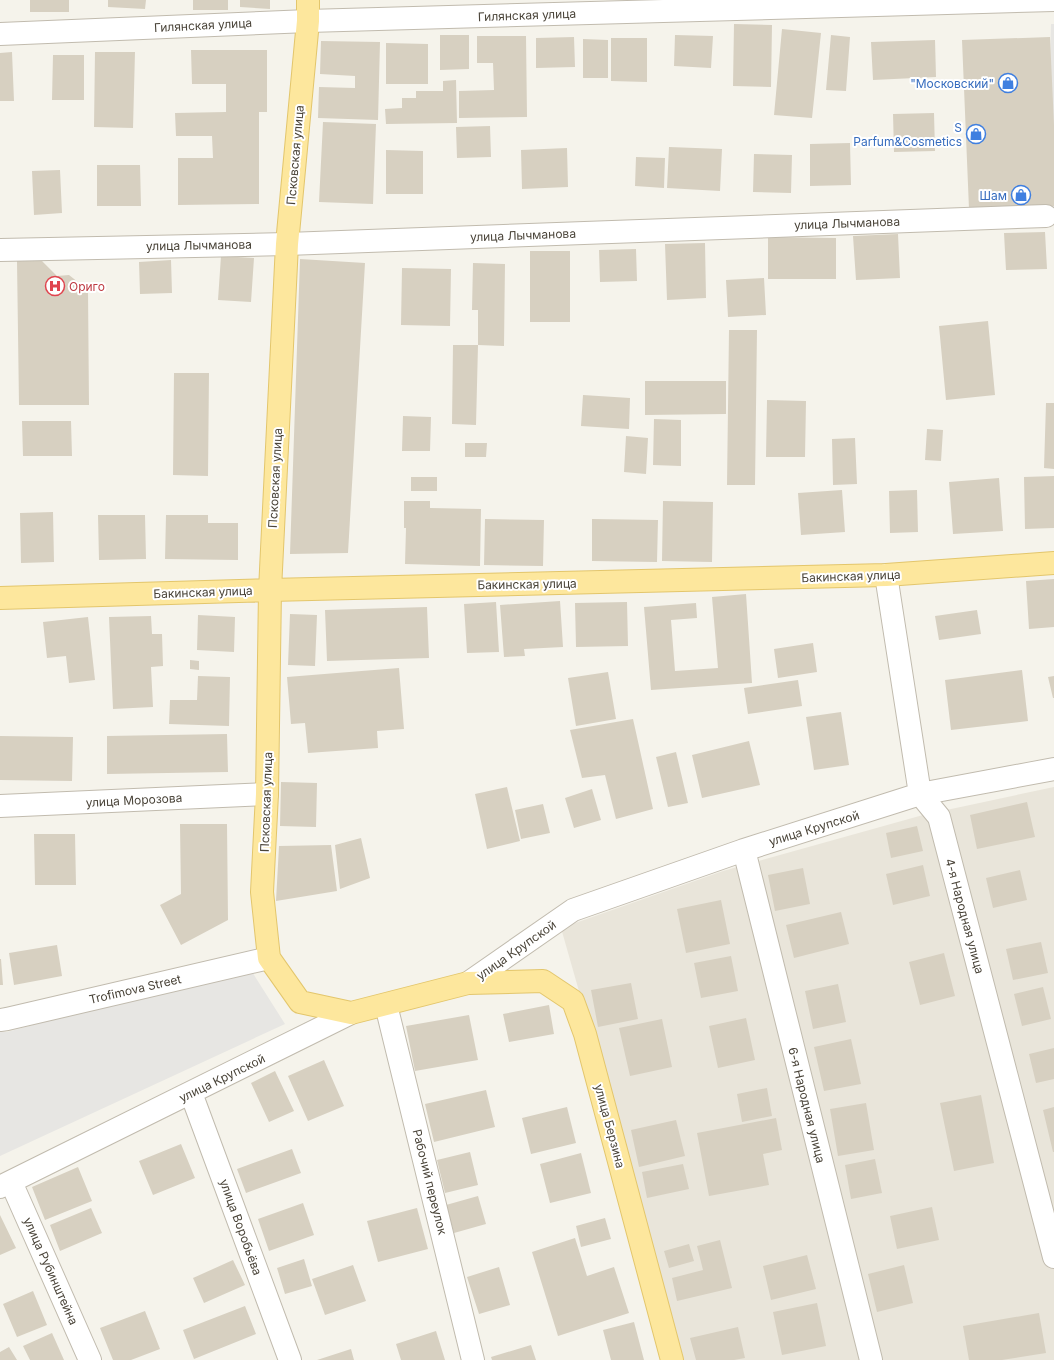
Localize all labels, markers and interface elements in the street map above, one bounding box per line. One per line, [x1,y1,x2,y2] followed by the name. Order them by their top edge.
[478,6,576,24] street label: Гилянская улица
[154,15,252,35] street label: Гилянская улица
[997,72,1019,94] shop icon: "Московский"
[910,76,994,91] place label: "Московский"
[283,104,307,206] street label: Псковская улица
[853,120,962,149] place label: S Parfum&Cosmetics
[965,123,987,145] shop icon: S Parfum&Cosmetics
[1010,184,1032,206] shop icon: Шам
[980,188,1007,203] place label: Шам
[794,214,900,232] street label: улица Лычманова
[470,226,576,244] street label: улица Лычманова
[146,237,252,253] street label: улица Лычманова
[44,275,66,297] hospital icon: Ориго
[69,279,105,294] place label: Ориго
[265,428,285,528] street label: Псковская улица
[801,567,901,585] street label: Бакинская улица
[477,576,577,592] street label: Бакинская улица
[153,583,253,601] street label: Бакинская улица
[257,752,275,852] street label: Псковская улица
[85,790,183,810] street label: улица Морозова
[767,807,861,849] street label: улица Крупской
[942,857,988,975] street label: 4-я Народная улица
[473,917,559,983] street label: улица Крупской
[87,971,183,1007] street label: Trofimova Street
[785,1046,829,1164] street label: 6-я Народная улица
[177,1051,267,1105] street label: улица Крупской
[592,1082,628,1170] street label: улица Берзина
[410,1128,450,1237] street label: Рабочий переулок
[217,1177,265,1277] street label: улица Воробьёва
[20,1215,82,1327] street label: улица Рубинштейна

